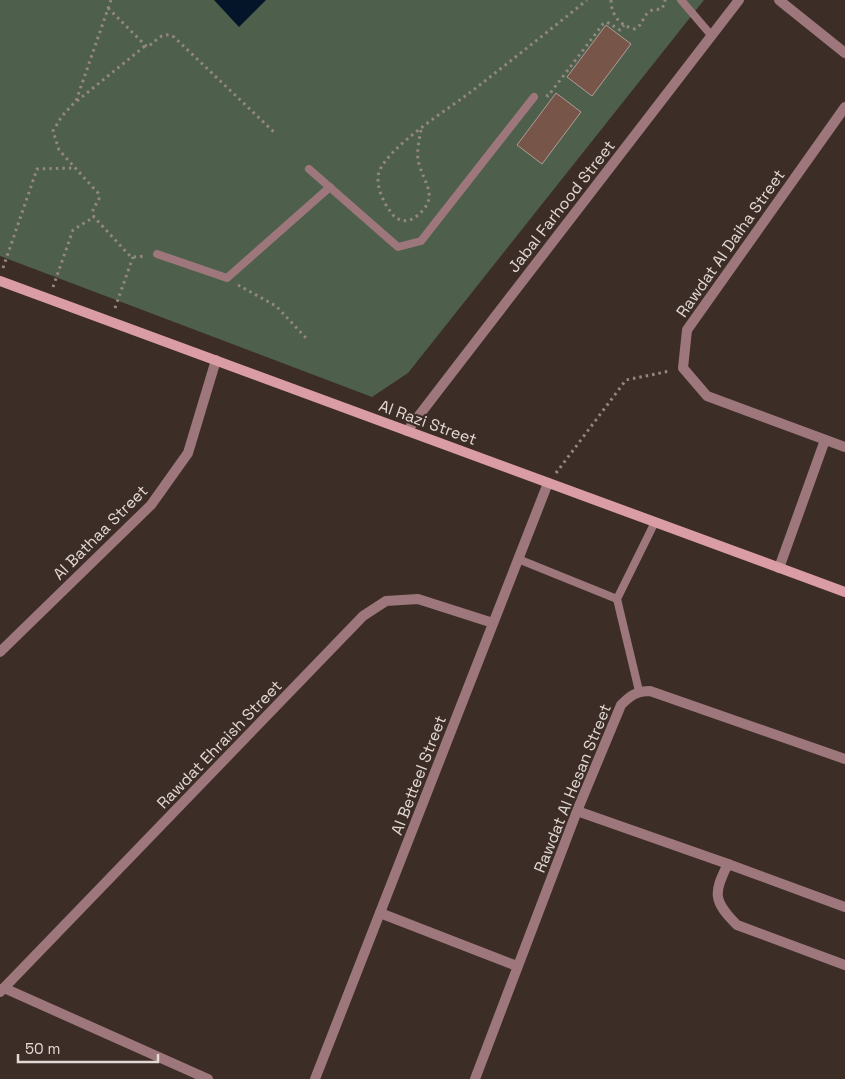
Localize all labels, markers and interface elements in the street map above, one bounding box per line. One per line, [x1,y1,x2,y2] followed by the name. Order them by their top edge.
[503,136,620,277] street label: Jabal Farhood Street
[671,165,789,321] street label: Rawdat Al Daiha Street
[376,395,480,450] street label: Al Razi Street
[48,480,152,584] street label: Al Bathaa Street
[152,675,286,813] street label: Rawdat Ehraish Street
[529,701,616,876] street label: Rawdat Al Hesan Street
[386,712,451,838] street label: Al Betteel Street
[18,1032,158,1064] scale bar
[25,1039,60,1058] text: 50 m

